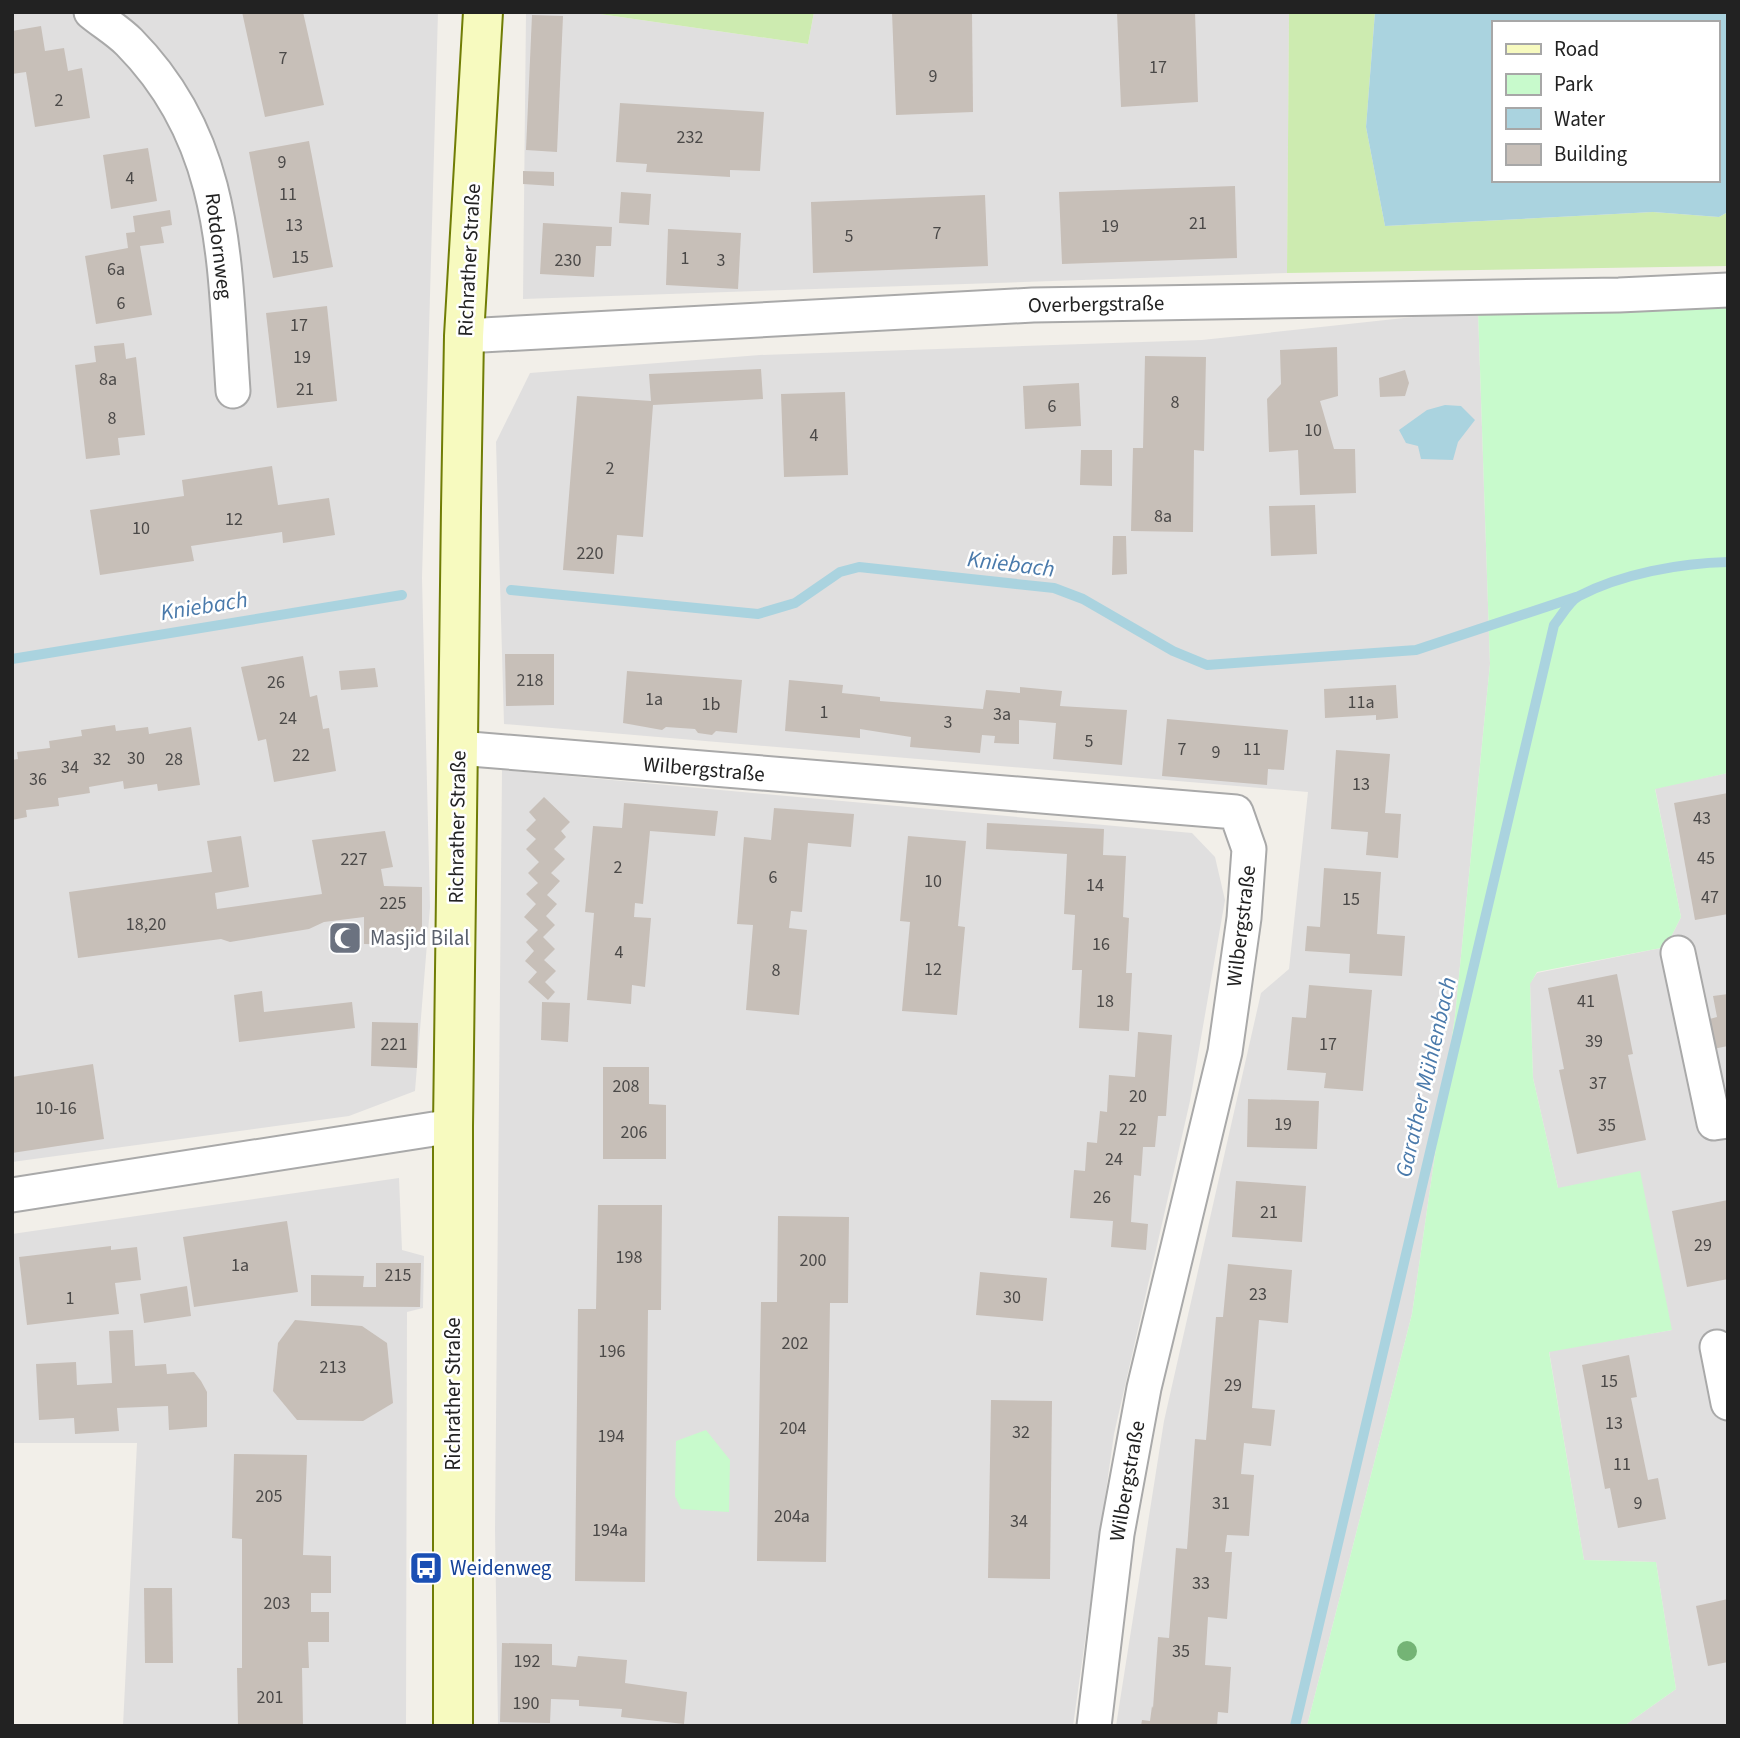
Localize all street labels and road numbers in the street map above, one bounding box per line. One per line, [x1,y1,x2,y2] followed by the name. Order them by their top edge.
[450,183,488,337] street label: Richrather Straße
[198,191,240,301] street label: Rotdornweg
[1028,288,1164,320] street label: Overbergstraße
[642,749,766,789] street label: Wilbergstraße
[441,750,473,904] street label: Richrather Straße
[1219,864,1263,988] street label: Wilbergstraße
[438,1317,468,1471] street label: Richrather Straße
[1102,1418,1152,1544] street label: Wilbergstraße

